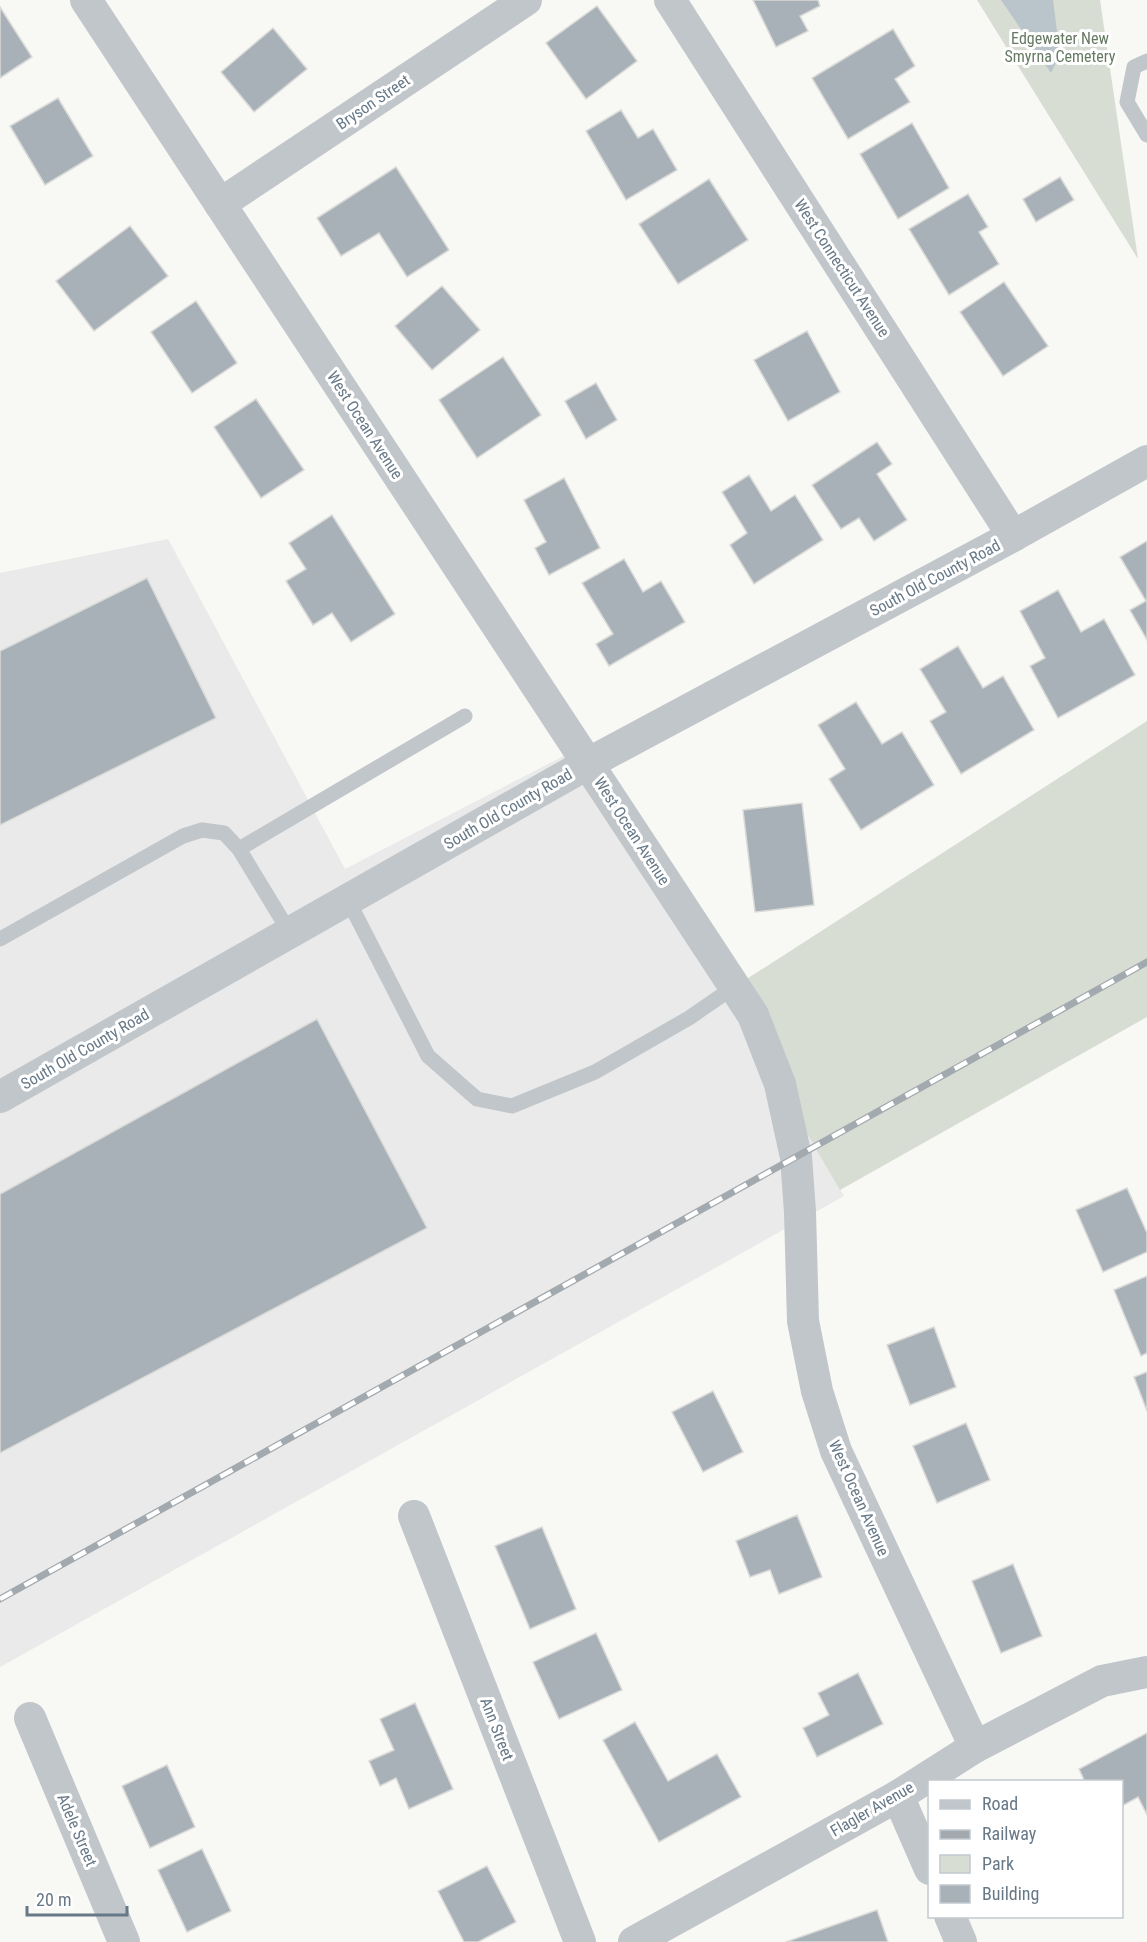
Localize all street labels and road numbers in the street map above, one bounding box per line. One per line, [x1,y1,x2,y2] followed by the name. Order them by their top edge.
[333,70,414,134] street label: Bryson Street
[790,195,894,341] street label: West Connecticut Avenue
[323,367,407,483] street label: West Ocean Avenue
[867,536,1003,620] street label: South Old County Road
[441,765,575,853] street label: South Old County Road
[590,773,674,889] street label: West Ocean Avenue
[18,1005,152,1093] street label: South Old County Road
[825,1437,893,1559] street label: West Ocean Avenue
[476,1695,518,1763] street label: Ann Street
[827,1778,917,1840] street label: Flagler Avenue
[53,1791,101,1869] street label: Adele Street

